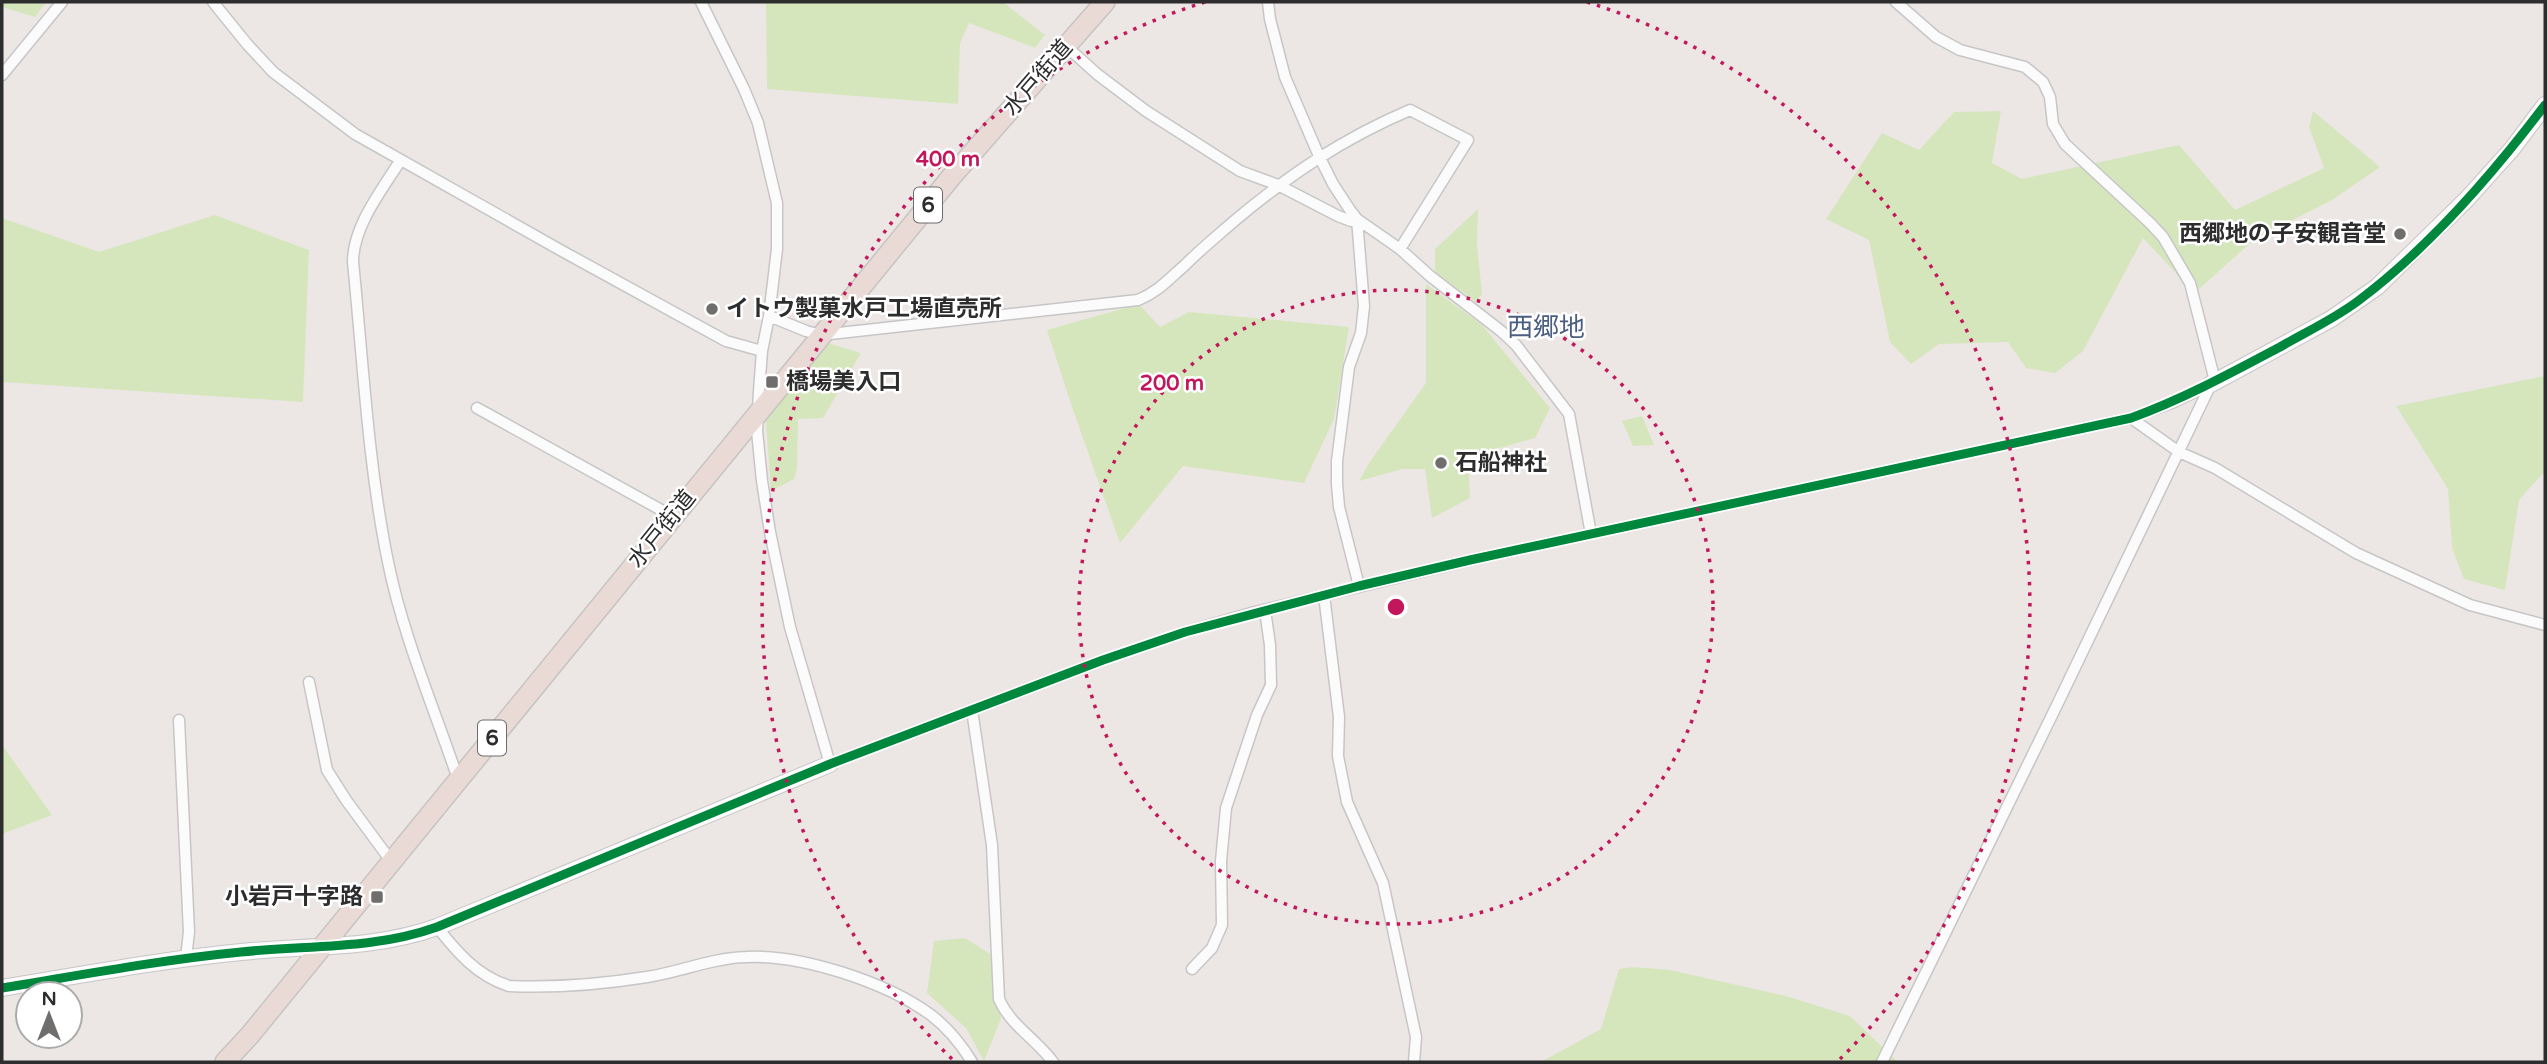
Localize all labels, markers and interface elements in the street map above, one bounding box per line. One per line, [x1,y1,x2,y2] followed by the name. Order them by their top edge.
[997,34,1079,122] street label: 水戸街道
[916,147,980,172] text: 400 m
[914,188,942,222] road number: 6
[2179,220,2386,248] place label: 西郷地の子安観音堂
[2392,226,2408,242] marker: 西郷地の子安観音堂
[726,295,1002,323] place label: イトウ製菓水戸工場直売所
[704,301,720,317] marker: イトウ製菓水戸工場直売所
[1507,312,1585,343] district label: 西郷地
[786,368,901,396] place label: 橋場美入口
[1140,371,1204,396] text: 200 m
[764,374,780,390] marker: 橋場美入口
[1455,449,1547,477] place label: 石船神社
[1433,455,1449,471] marker: 石船神社
[622,484,702,574] street label: 水戸街道
[1384,595,1408,619] centre of rings
[478,720,506,756] road number: 6
[225,883,363,911] place label: 小岩戸十字路
[369,889,385,905] marker: 小岩戸十字路
[14,980,84,1050] north arrow
[41,988,57,1010] text: N

